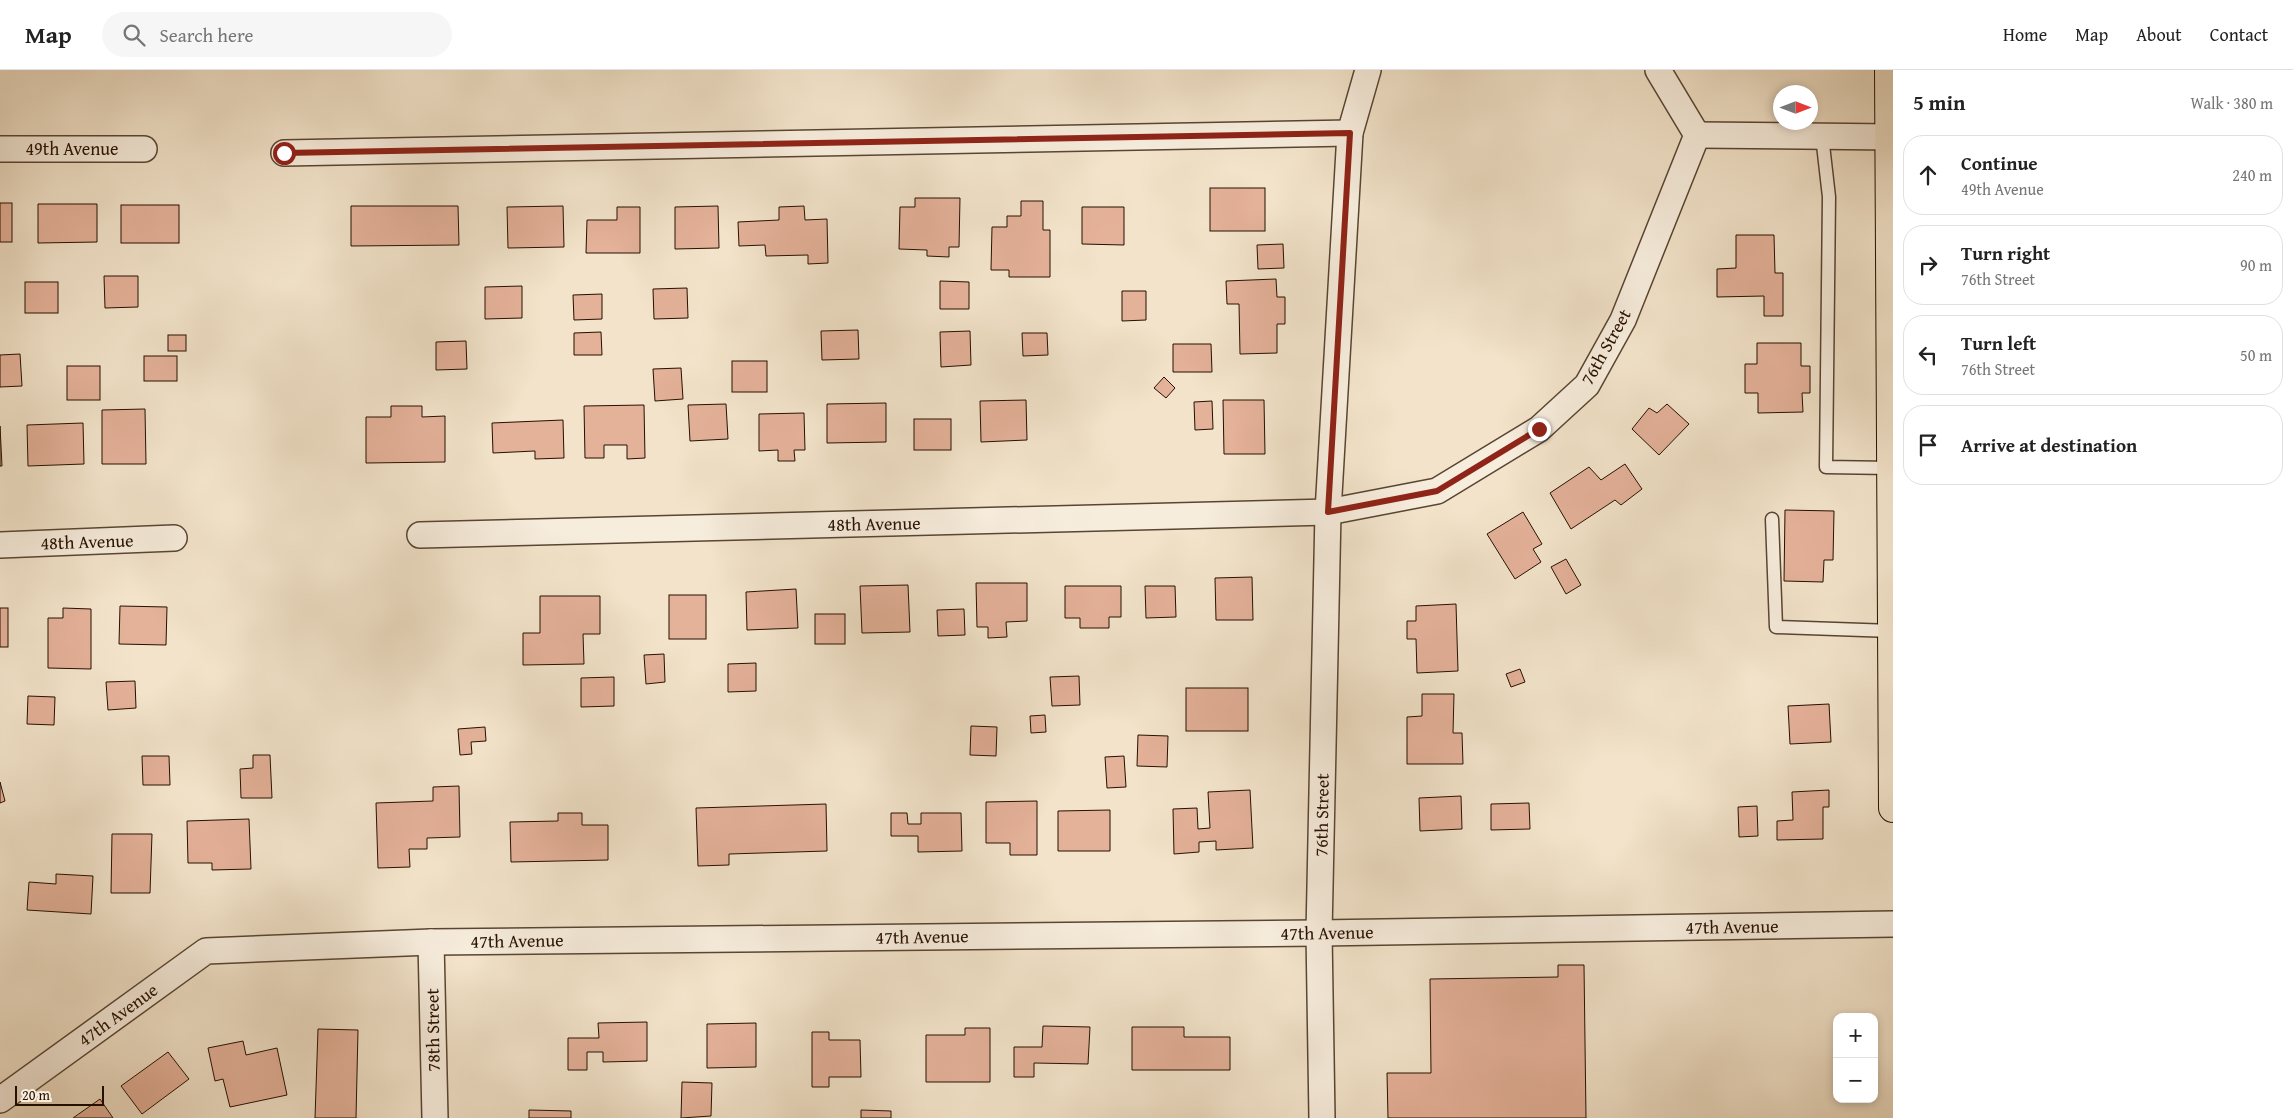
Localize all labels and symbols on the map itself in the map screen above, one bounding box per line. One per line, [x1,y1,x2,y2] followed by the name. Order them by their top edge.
[1773,85,1818,130] north arrow
[25,135,119,162] street label: 49th Avenue
[273,142,296,165] route start
[1574,303,1638,390] street label: 76th Street
[1528,418,1551,441] route end
[827,509,921,538] street label: 48th Avenue
[40,526,134,557] street label: 48th Avenue
[1307,772,1336,857] street label: 76th Street
[1685,912,1779,941] street label: 47th Avenue
[1280,918,1374,947] street label: 47th Avenue
[875,922,969,951] street label: 47th Avenue
[470,926,564,955] street label: 47th Avenue
[72,976,163,1053] street label: 47th Avenue
[418,987,447,1072] street label: 78th Street
[15,1083,104,1106] scale bar

